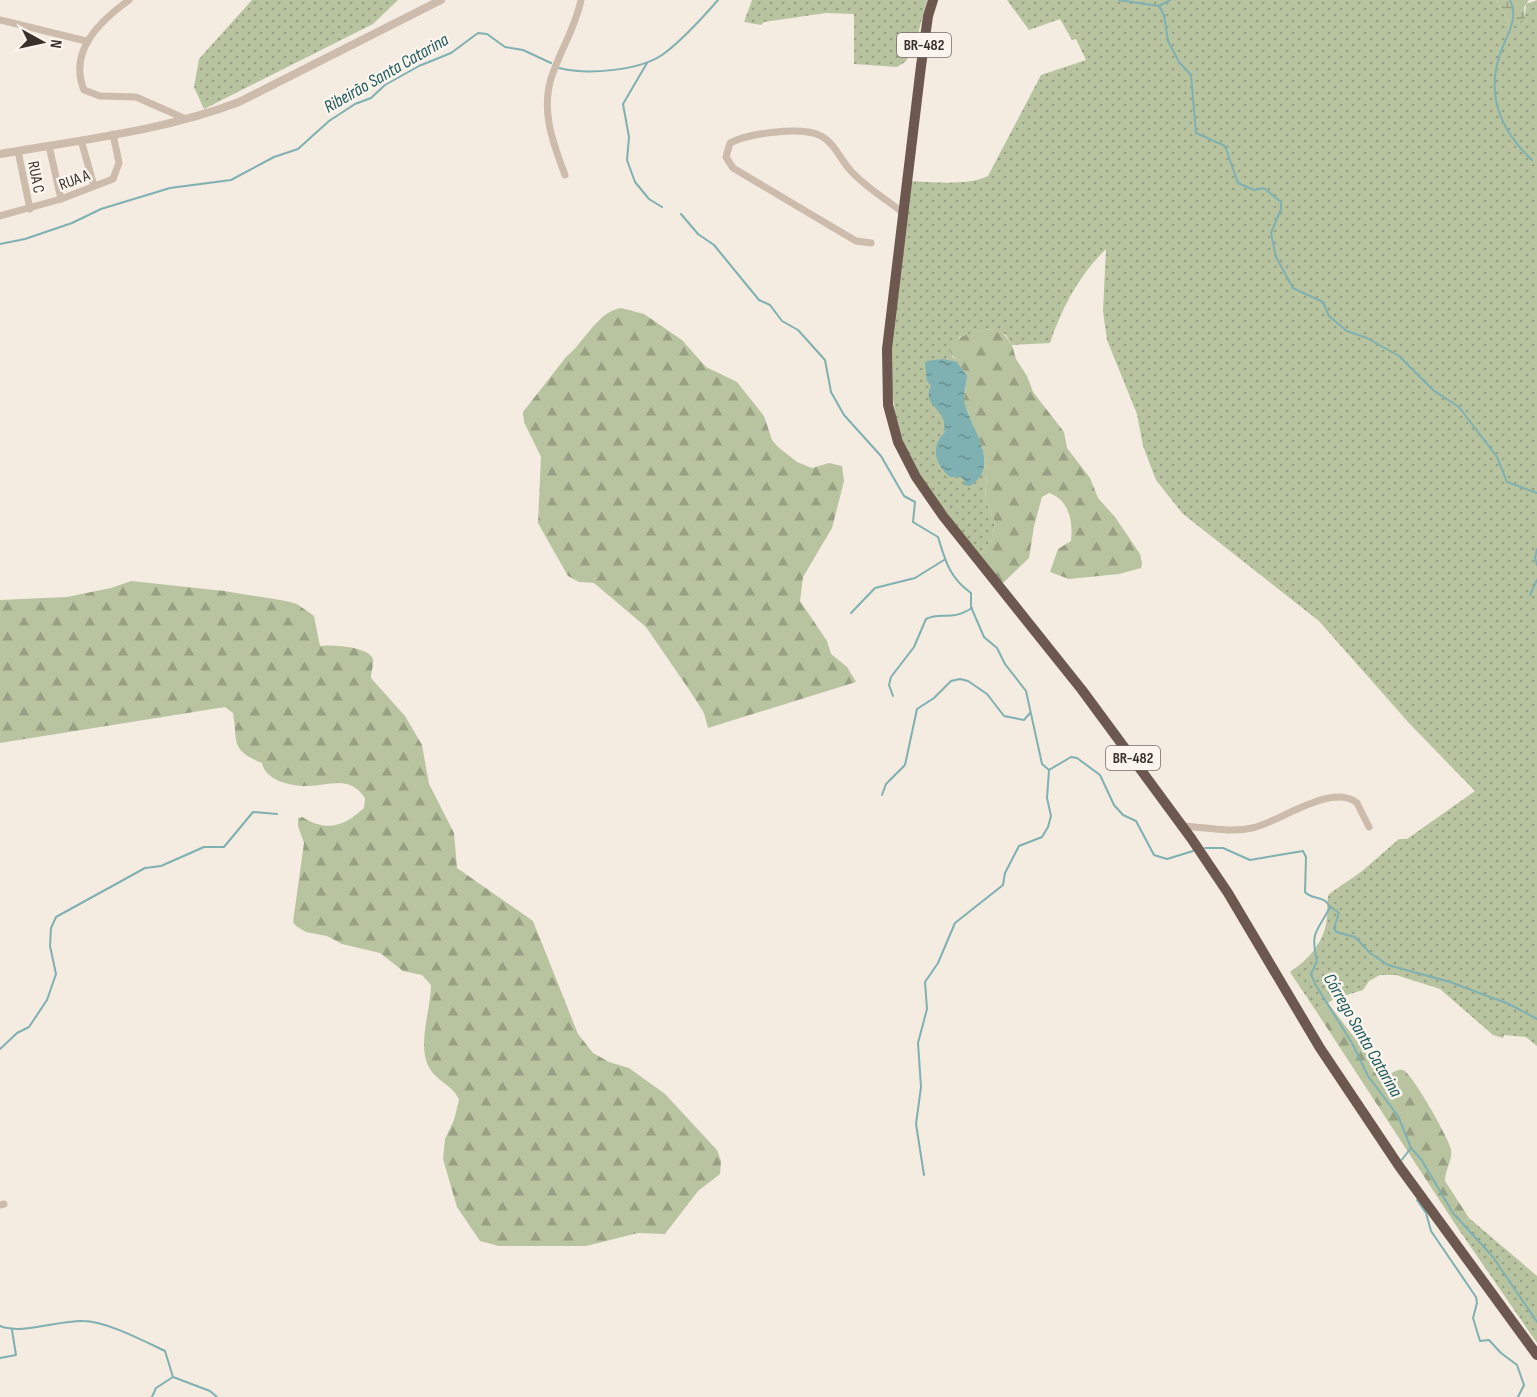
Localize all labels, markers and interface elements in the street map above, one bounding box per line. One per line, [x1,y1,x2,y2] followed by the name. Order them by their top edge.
[12,12,72,72] north arrow
[320,29,453,118] water label: Ribeirão Santa Catarina
[897,33,951,57] road number: BR-482
[45,38,65,49] text: N
[23,160,48,195] street label: RUA C
[57,166,93,195] street label: RUA A
[1106,746,1160,770] road number: BR-482
[1319,970,1407,1101] water label: Córrego Santa Catarina

